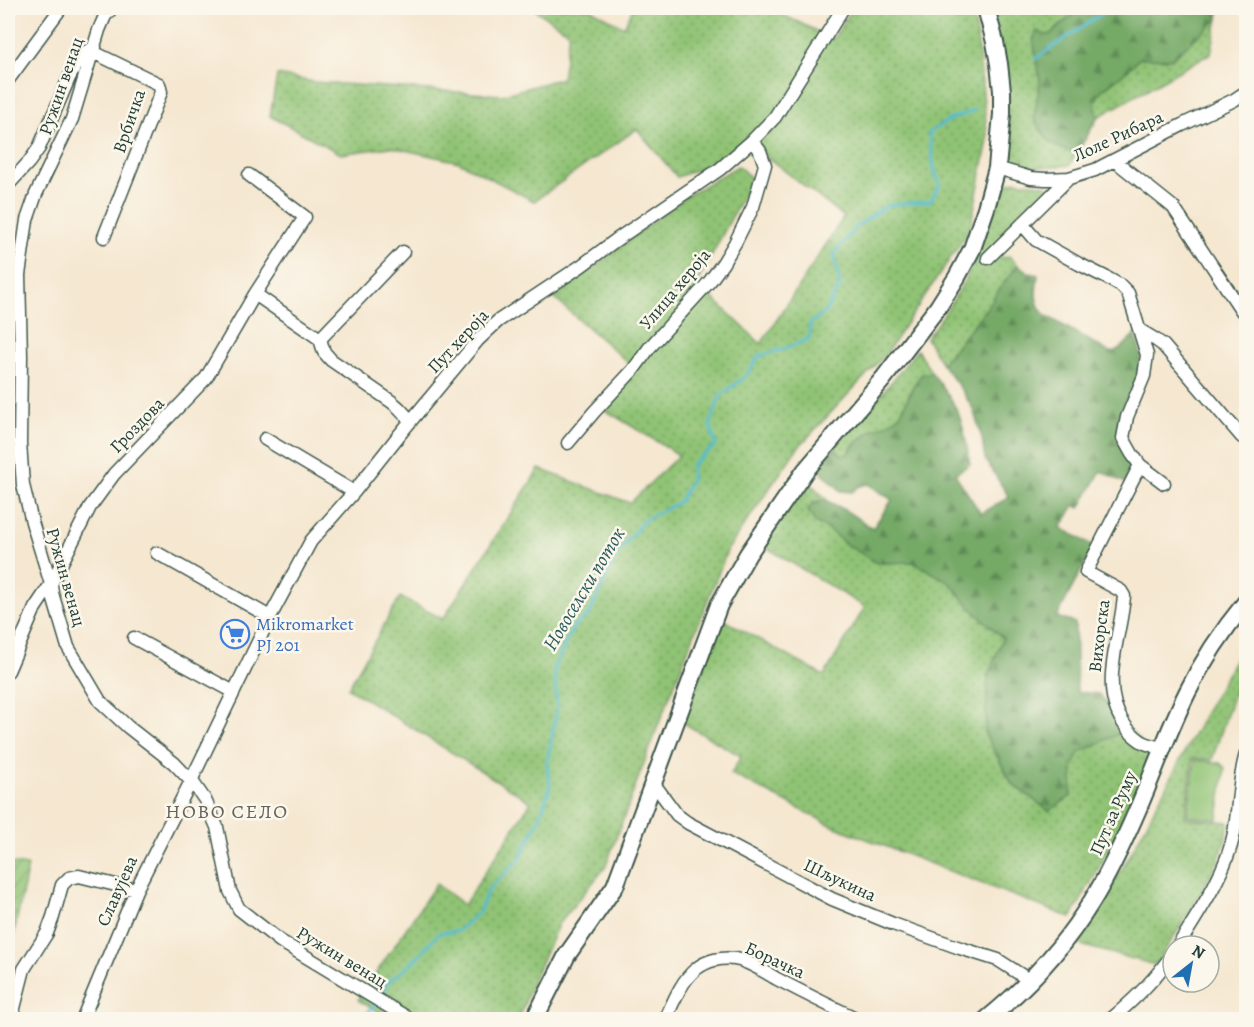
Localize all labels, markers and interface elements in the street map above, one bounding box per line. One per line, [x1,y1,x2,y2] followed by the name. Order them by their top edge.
[33,34,89,138] street label: Ружин венац
[107,85,151,156] street label: Врбичка
[1069,104,1168,167] street label: Лоле Рибара
[634,243,716,335] street label: Улица хероја
[422,303,495,378] street label: Пут хероја
[104,391,170,458] street label: Гроздова
[537,522,631,656] water label: Новоселски поток
[40,525,92,629] street label: Ружин венац
[1083,597,1115,674] street label: Вихорска
[256,612,354,657] place label: Mikromarket PJ 201
[219,618,251,650] supermarket icon: Mikromarket PJ 201
[1084,766,1143,859] street label: Пут за Руму
[165,798,289,825] district label: НОВО СЕЛО
[91,851,143,930] street label: Славујева
[800,853,881,908] street label: Шљукина
[292,920,392,994] street label: Ружин венац
[1161,934,1221,994] north arrow
[741,936,809,985] street label: Борачка
[1188,940,1209,965] text: N

